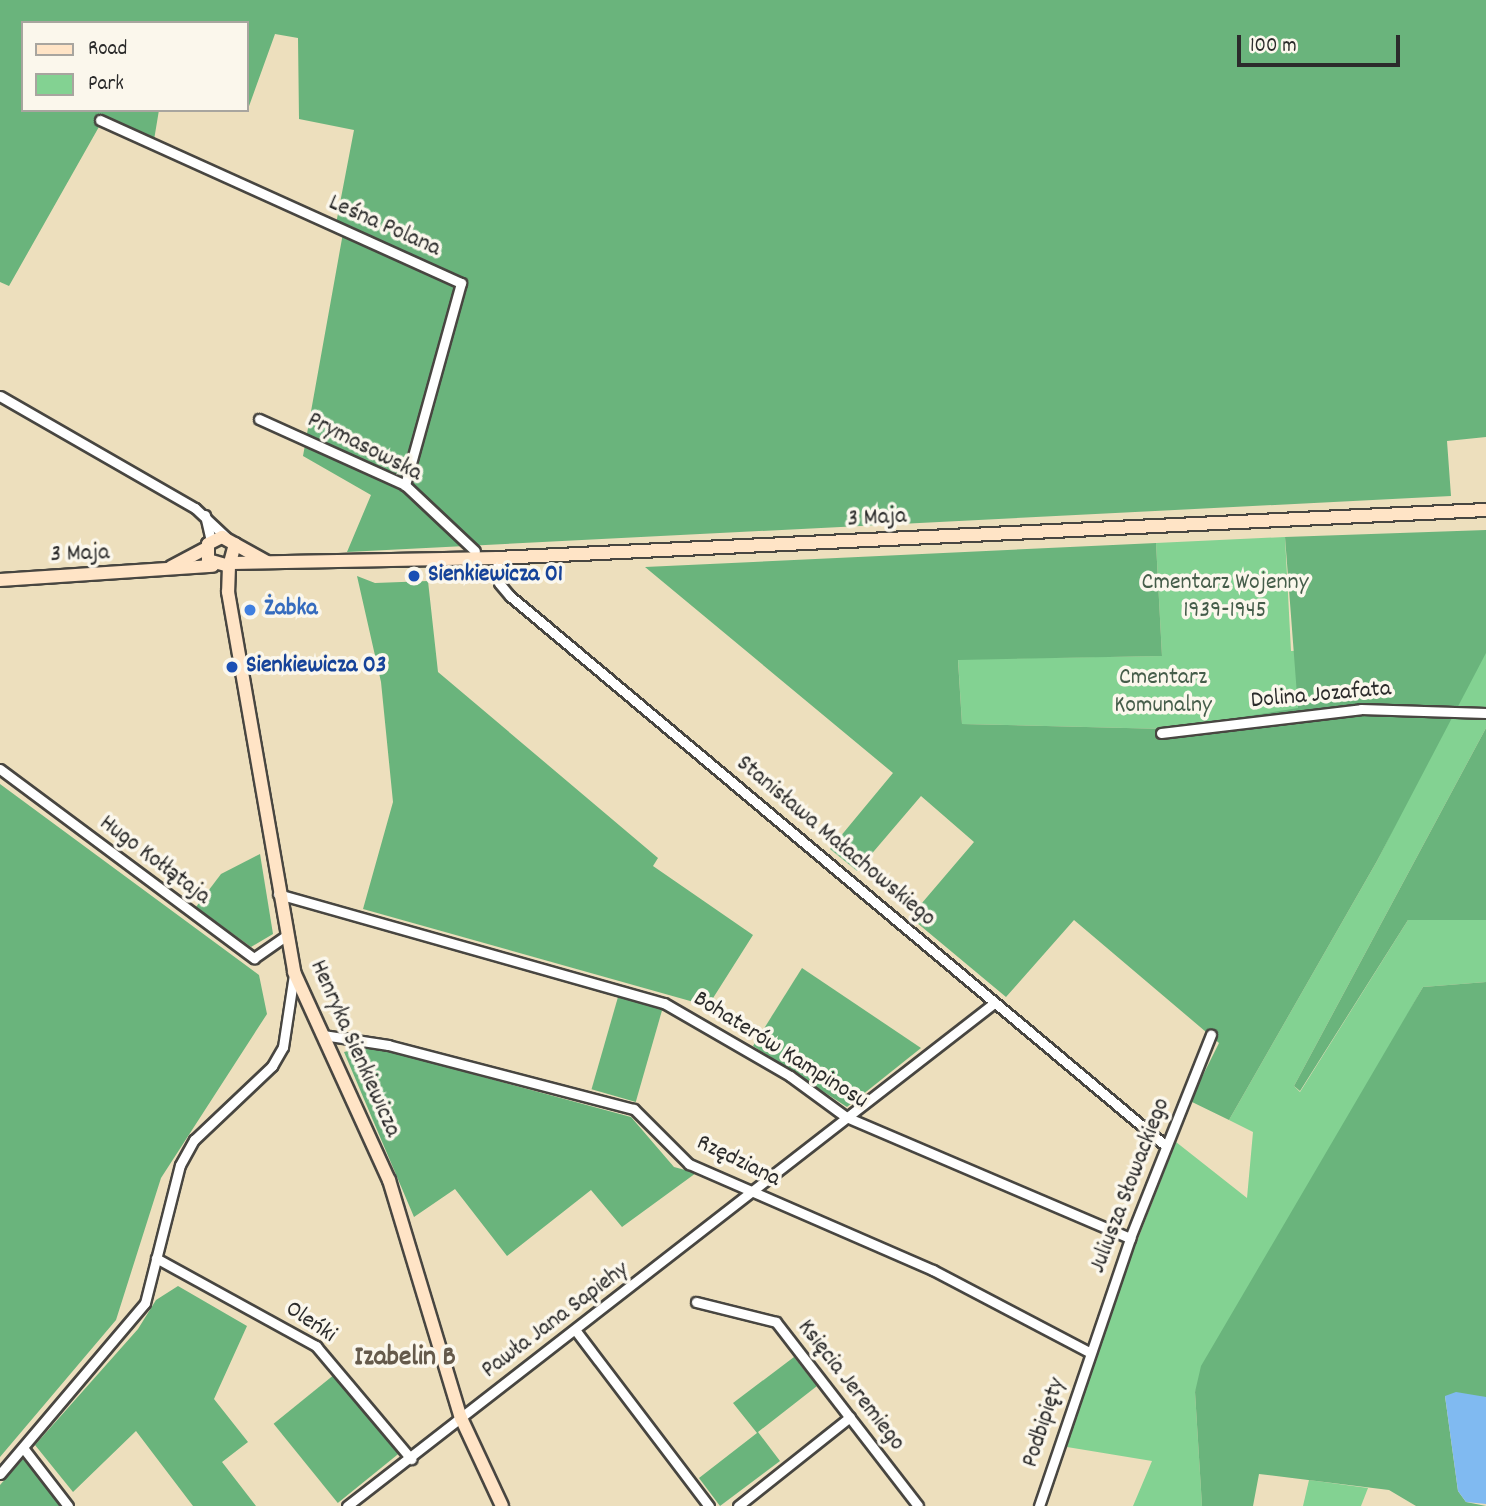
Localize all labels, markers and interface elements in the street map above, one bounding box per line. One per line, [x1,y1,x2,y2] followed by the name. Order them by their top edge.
[21,21,248,112] legend
[1241,21,1404,65] scale bar
[1250,32,1297,62] text: 100 m
[88,35,127,65] text: Road
[88,70,124,100] text: Park
[324,190,444,264] street label: Leśna Polana
[302,407,426,489] street label: Prymasowska
[847,503,907,535] street label: 3 Maja
[50,540,110,570] street label: 3 Maja
[428,562,563,590] place label: Sienkiewicza 01
[406,568,422,584] marker: Sienkiewicza 01
[1142,570,1308,626] park label: Cmentarz Wojenny 1939-1945
[264,596,317,624] place label: Żabka
[242,602,258,618] marker: Żabka
[246,653,387,681] place label: Sienkiewicza 03
[224,659,240,675] marker: Sienkiewicza 03
[1114,665,1212,721] park label: Cmentarz Komunalny
[1250,676,1392,716] street label: Dolina Jozafata
[729,750,941,934] street label: Stanisława Małachowskiego
[93,810,215,912] street label: Hugo Kołłątaja
[302,956,406,1142] street label: Henryka Sienkiewicza
[687,986,873,1116] street label: Bohaterów Kampinosu
[1084,1094,1178,1278] street label: Juliusza Słowackiego
[691,1129,785,1195] street label: Rzędziana
[477,1256,635,1386] street label: Pawła Jana Sapiehy
[279,1296,341,1350] street label: Oleńki
[790,1315,910,1457] street label: Księcia Jeremiego
[354,1342,456,1376] district label: Izabelin B
[1017,1375,1073,1471] street label: Podbipięty

